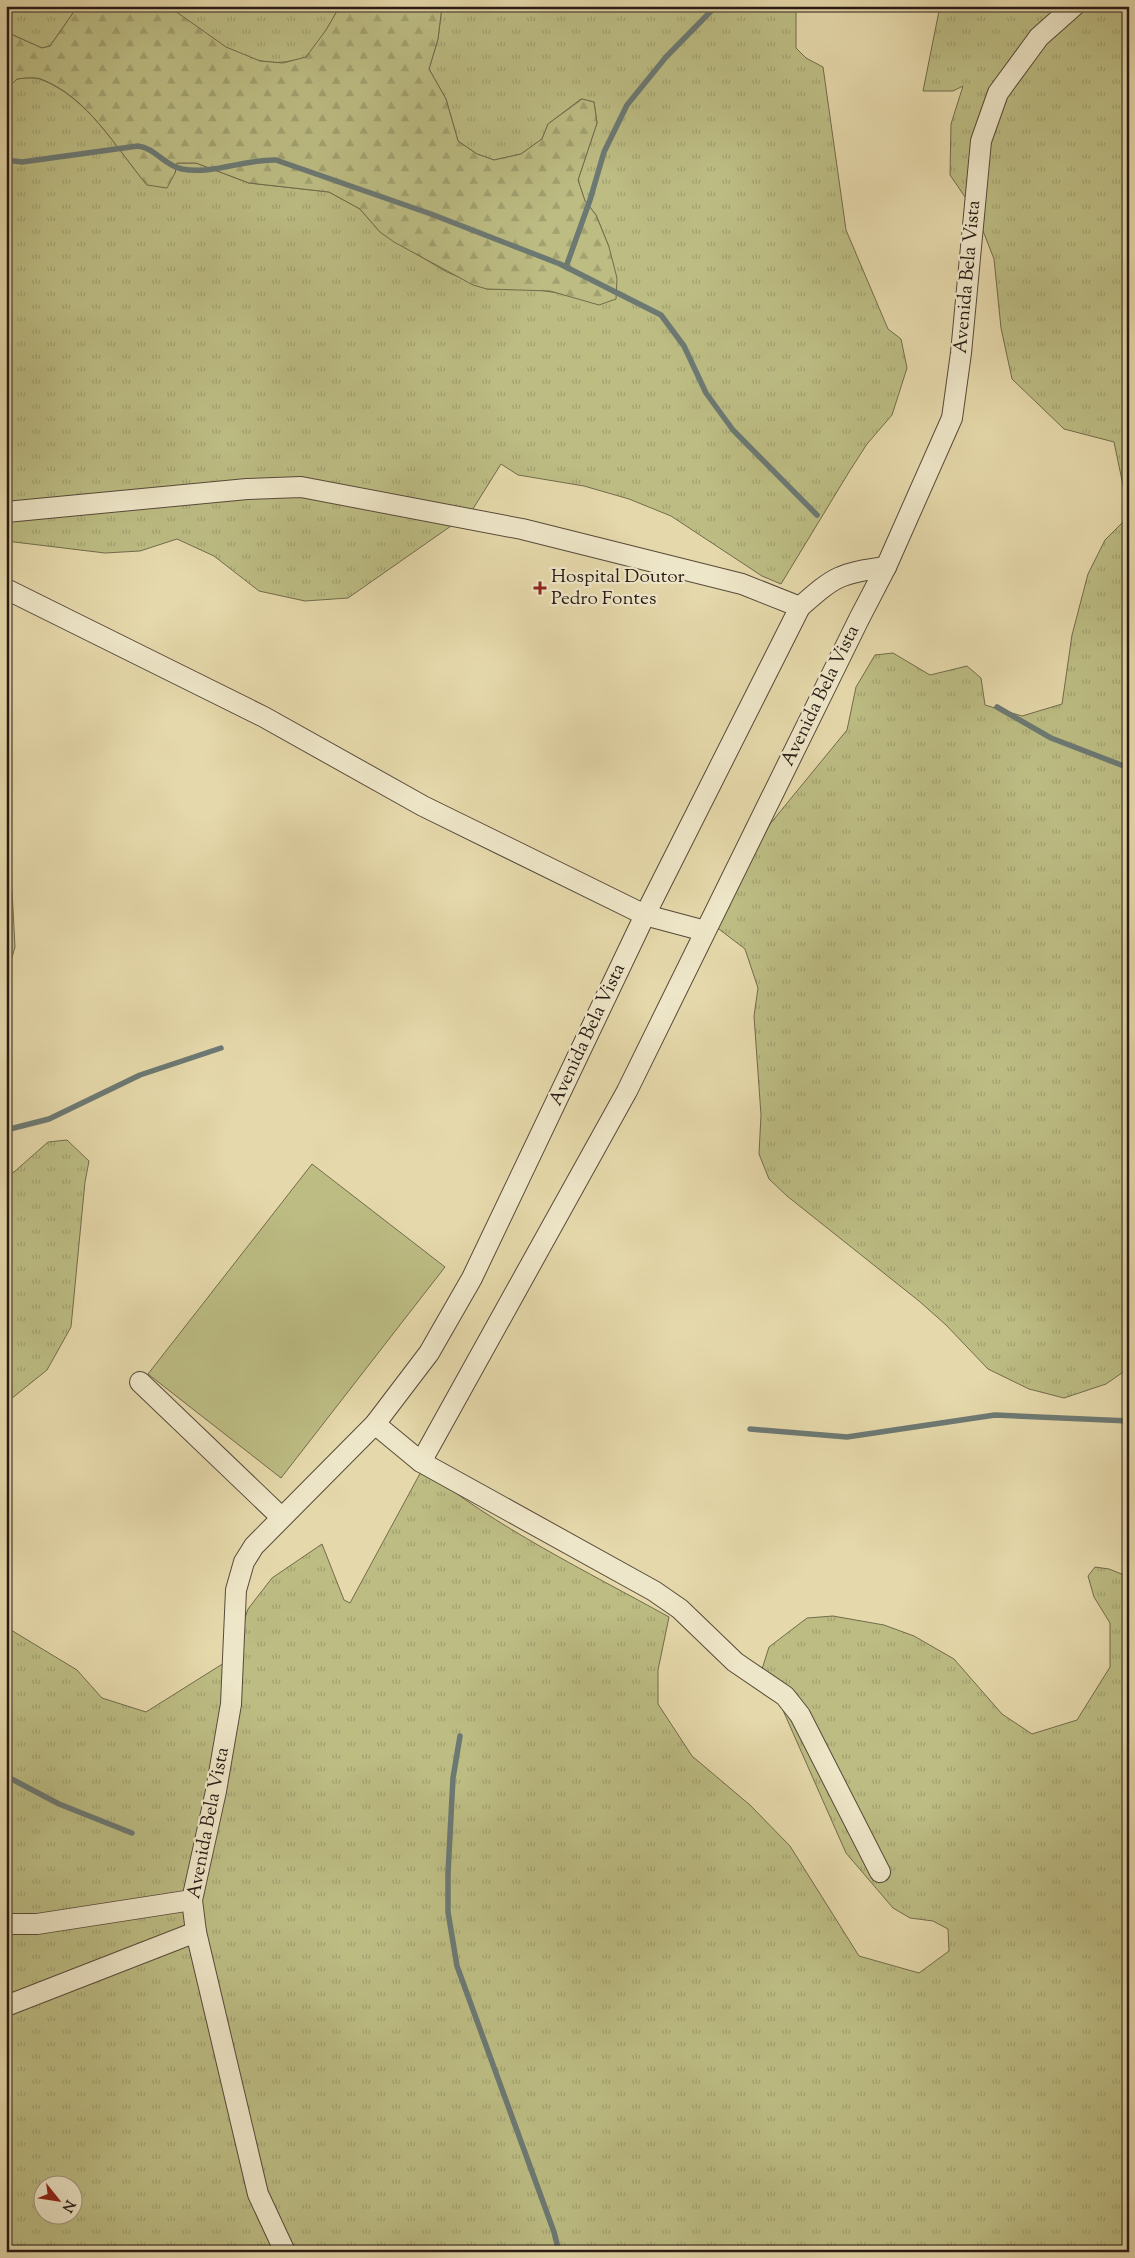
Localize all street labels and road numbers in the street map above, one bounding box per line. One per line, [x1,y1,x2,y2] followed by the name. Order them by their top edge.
[948,199,988,355] street label: Avenida Bela Vista
[775,621,867,771] street label: Avenida Bela Vista
[543,959,633,1110] street label: Avenida Bela Vista
[181,1745,237,1901] street label: Avenida Bela Vista

